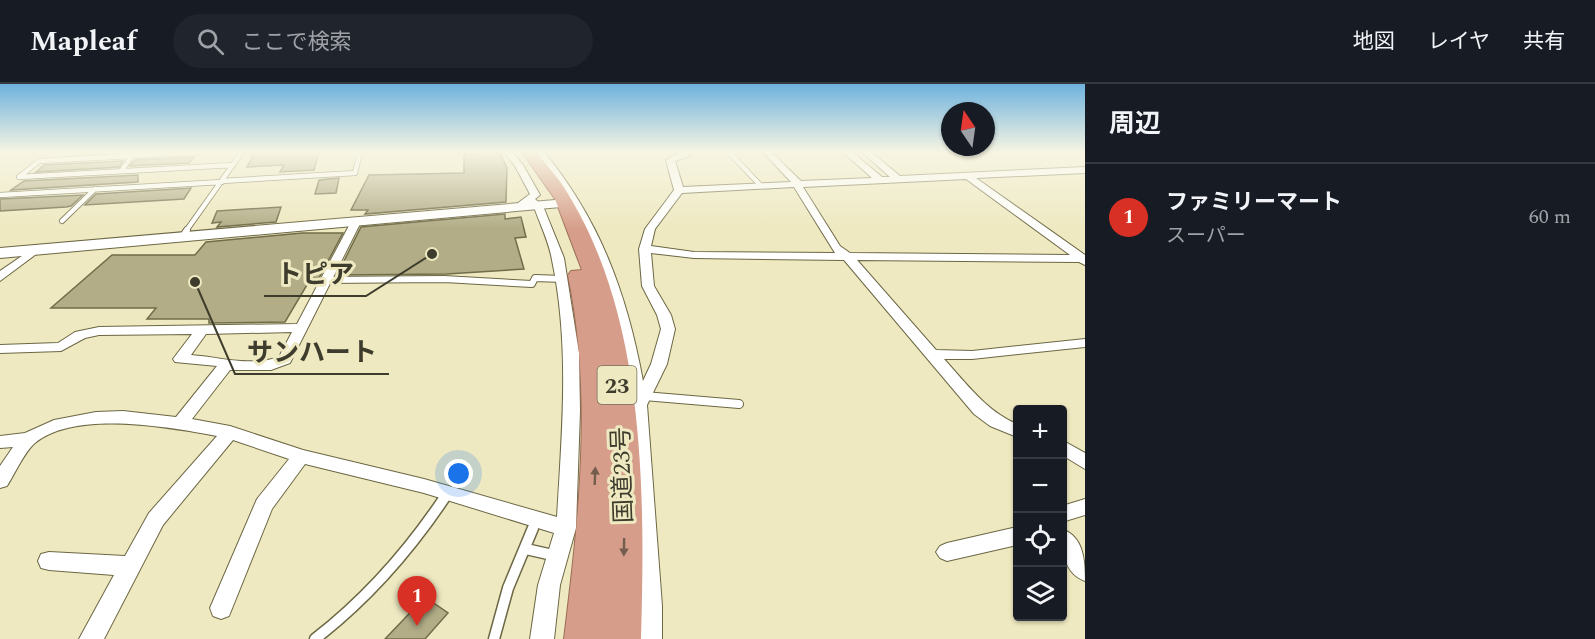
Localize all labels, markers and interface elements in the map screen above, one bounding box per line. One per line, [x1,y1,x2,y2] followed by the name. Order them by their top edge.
[173,14,593,68] search box
[30,20,137,63] text: Mapleaf
[194,25,227,58] icon: search
[242,26,352,59] text: ここで検索
[1353,26,1395,58] text: 地図
[1428,26,1490,58] text: レイヤ
[1523,26,1565,58] text: 共有
[941,102,995,156] north arrow
[1109,104,1161,144] text: 周辺
[1166,186,1342,219] text: ファミリーマート
[1123,202,1134,232] text: 1
[1529,202,1571,232] text: 60 m
[1166,221,1246,251] text: スーパー
[264,252,366,296] callout: トピア
[276,255,354,295] text: トピア
[235,330,389,374] callout: サンハート
[247,333,377,373] text: サンハート
[598,366,636,404] road number: 23
[1013,405,1067,621] map controls
[1013,405,1067,459] button: +
[603,426,643,524] street label: 国道23号
[444,459,473,488] your location
[1013,459,1067,513] button: −
[590,466,599,485] one-way arrow
[1013,513,1067,567] button: locate
[619,537,629,556] one-way arrow
[1013,567,1067,621] button: layers
[398,576,436,626] pin: 1

